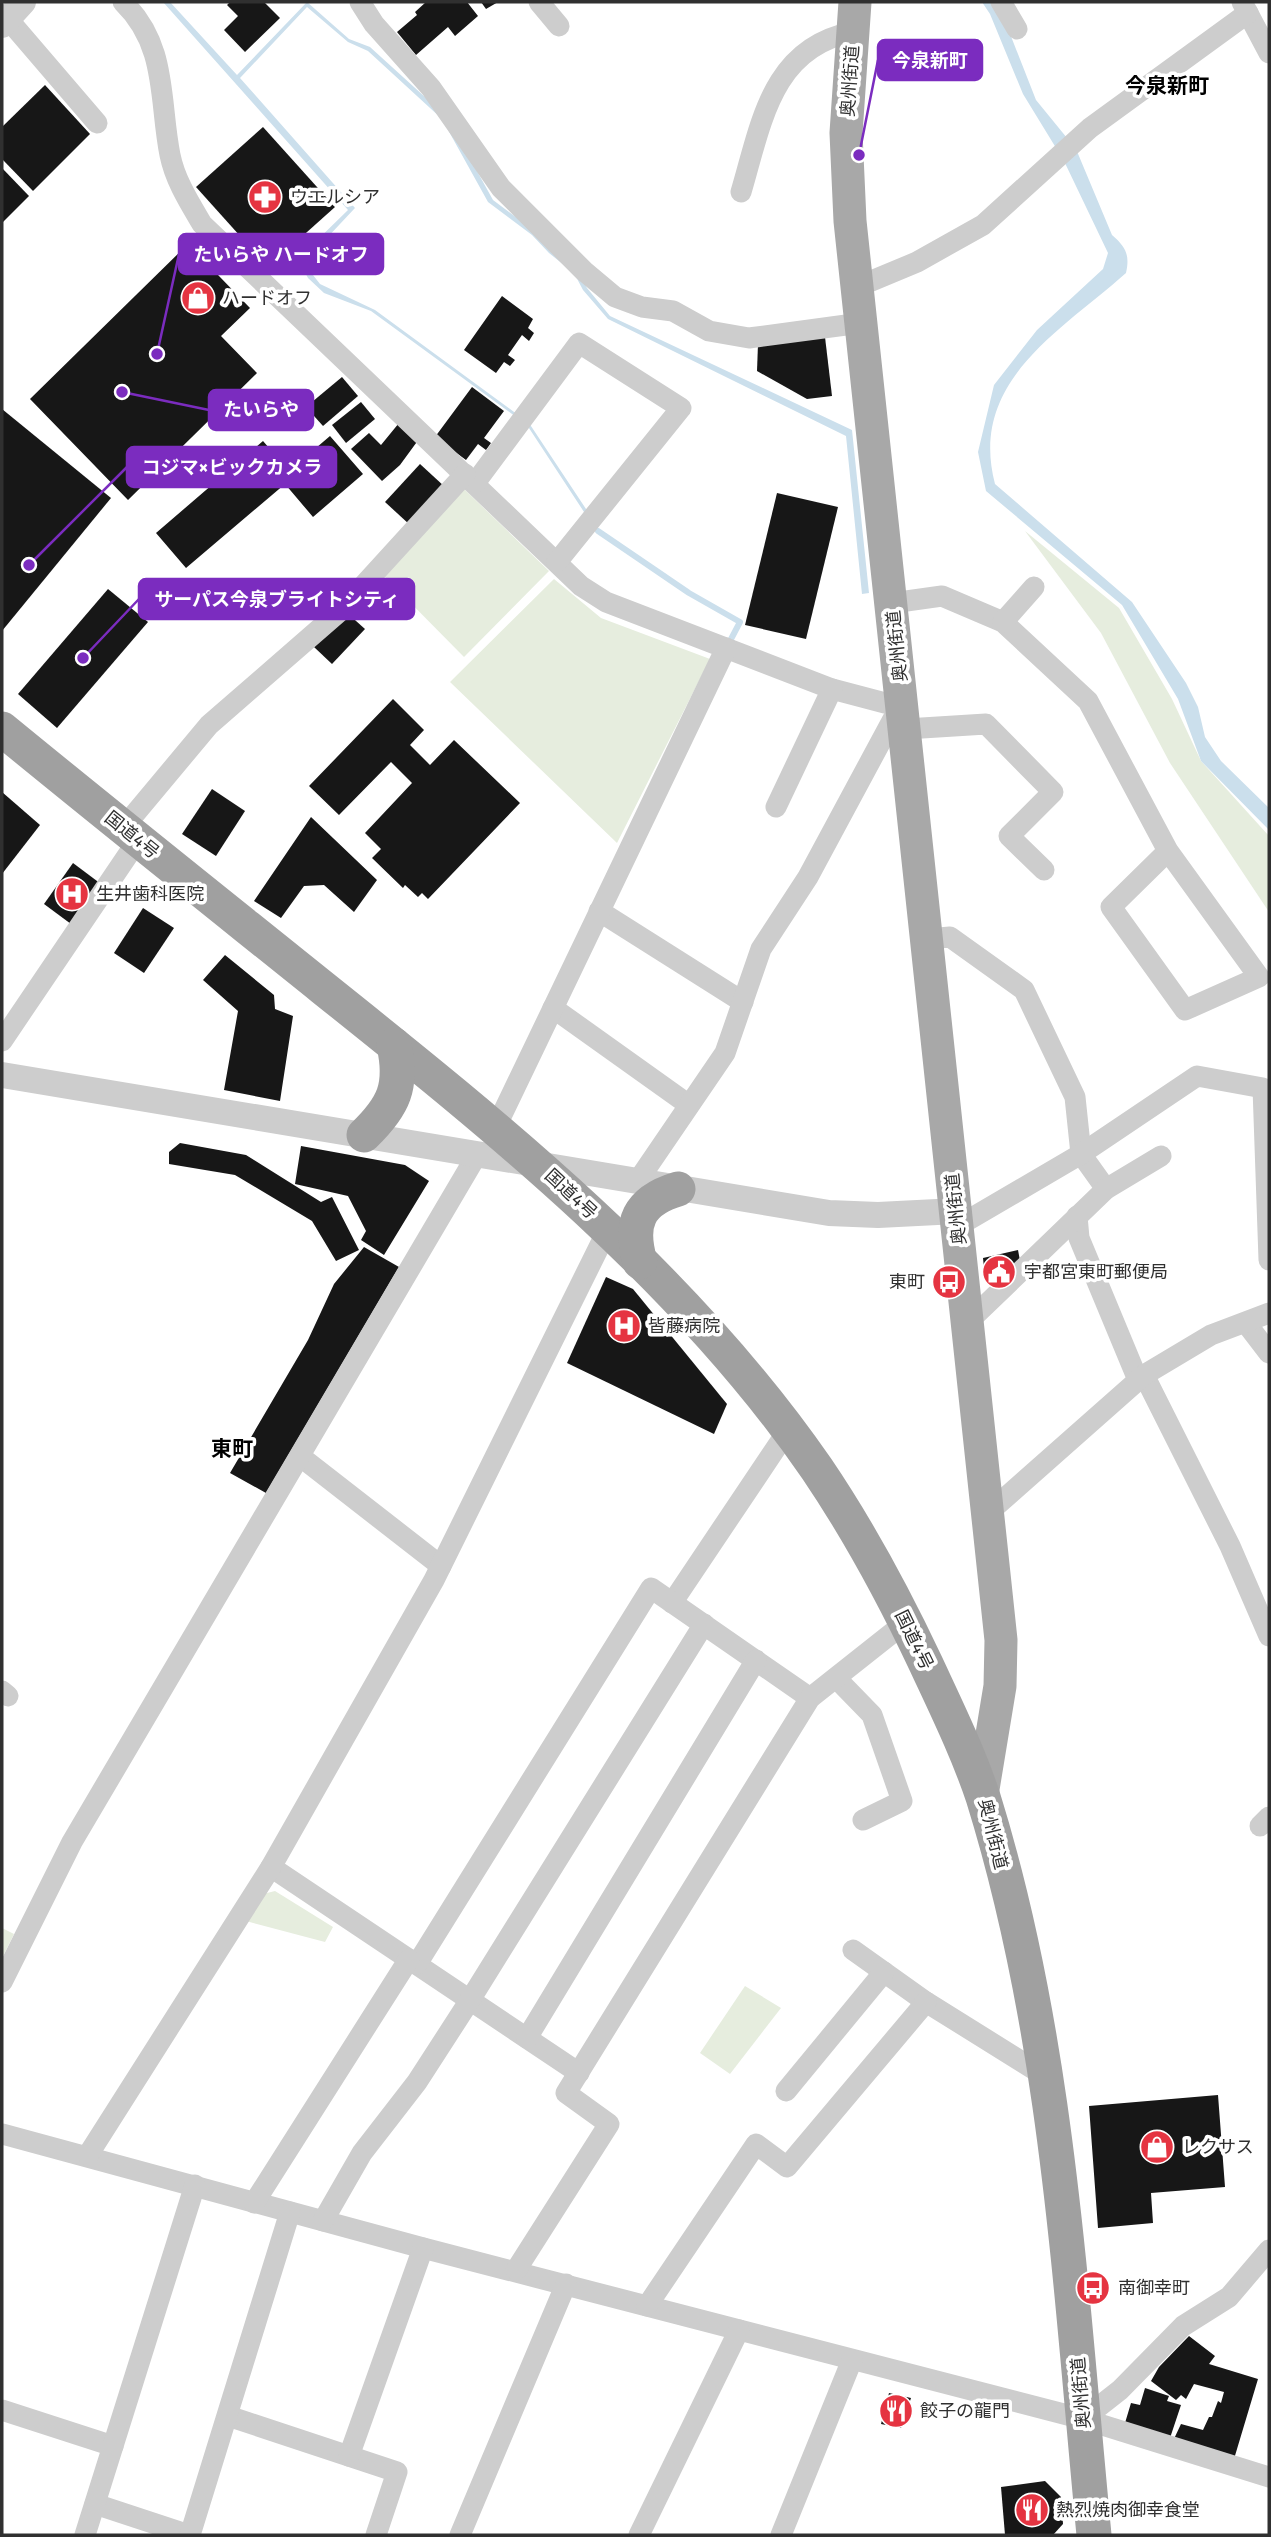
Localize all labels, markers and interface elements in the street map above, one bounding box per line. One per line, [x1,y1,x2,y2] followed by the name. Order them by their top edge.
[878,40,982,80] callout: 今泉新町
[837,44,863,118] street label: 奥州街道
[892,49,968,72] text: 今泉新町
[1125,73,1209,99] district label: 今泉新町
[246,178,284,216] pharmacy icon: ウエルシア
[290,186,380,208] place label: ウエルシア
[179,234,383,274] callout: たいらや ハードオフ
[193,243,369,266] text: たいらや ハードオフ
[179,279,217,317] shop icon: ハードオフ
[222,287,312,309] place label: ハードオフ
[209,390,313,430] callout: たいらや
[223,398,299,421] text: たいらや
[127,447,336,487] callout: コジマ×ビックカメラ
[142,456,322,479] text: コジマ×ビックカメラ
[139,579,414,619] callout: サーパス今泉ブライトシティ
[154,588,400,611] text: サーパス今泉ブライトシティ
[882,609,912,683] street label: 奥州街道
[100,806,164,864] street label: 国道4号
[53,875,91,913] hospital icon: 生井歯科医院
[96,883,204,905] place label: 生井歯科医院
[540,1164,602,1224] street label: 国道4号
[941,1172,971,1246] street label: 奥州街道
[980,1253,1018,1291] public building icon: 宇都宮東町郵便局
[1024,1261,1168,1283] place label: 宇都宮東町郵便局
[930,1263,968,1301] bus stop icon: 東町
[889,1271,925,1293] place label: 東町
[605,1307,643,1345] hospital icon: 皆藤病院
[648,1315,720,1337] place label: 皆藤病院
[211,1436,253,1462] district label: 東町
[890,1607,938,1673] street label: 国道4号
[974,1796,1012,1872] street label: 奥州街道
[1138,2128,1176,2166] shop icon: レクサス
[1182,2136,1254,2158] place label: レクサス
[1074,2269,1112,2307] bus stop icon: 南御幸町
[1118,2277,1190,2299] place label: 南御幸町
[1067,2356,1095,2430] street label: 奥州街道
[877,2392,915,2430] restaurant icon: 餃子の龍門
[920,2400,1010,2422] place label: 餃子の龍門
[1013,2491,1051,2529] restaurant icon: 熱烈焼肉御幸食堂
[1056,2499,1200,2521] place label: 熱烈焼肉御幸食堂

